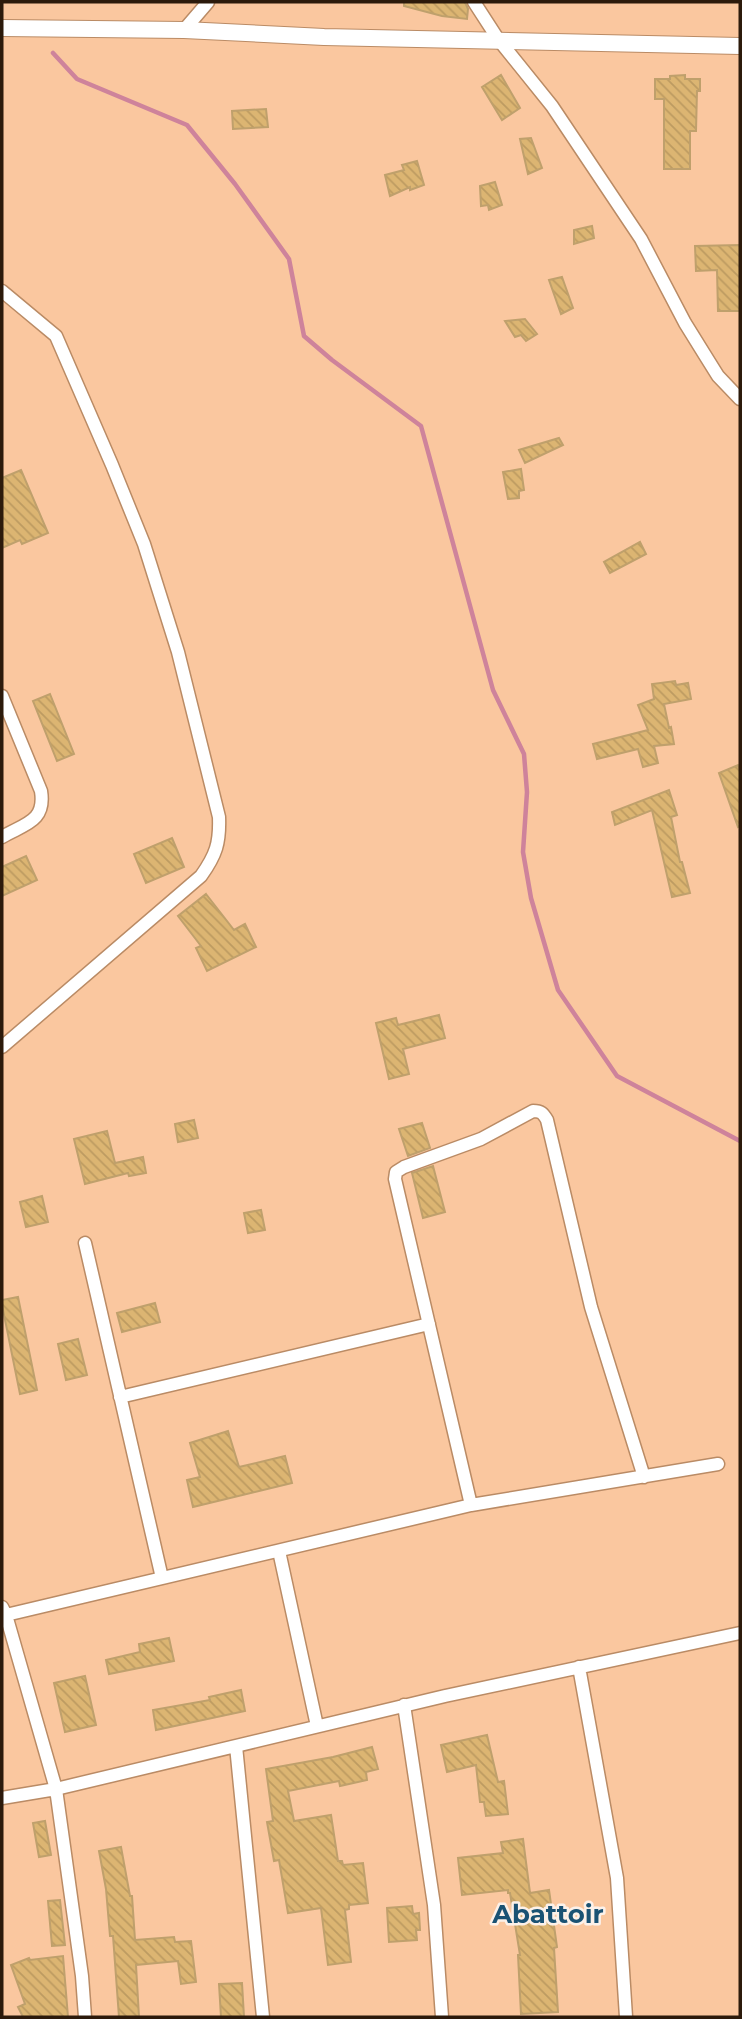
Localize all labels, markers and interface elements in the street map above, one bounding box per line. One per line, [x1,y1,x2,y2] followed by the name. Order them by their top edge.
[491,1898,604,1930] district label: Abattoir

